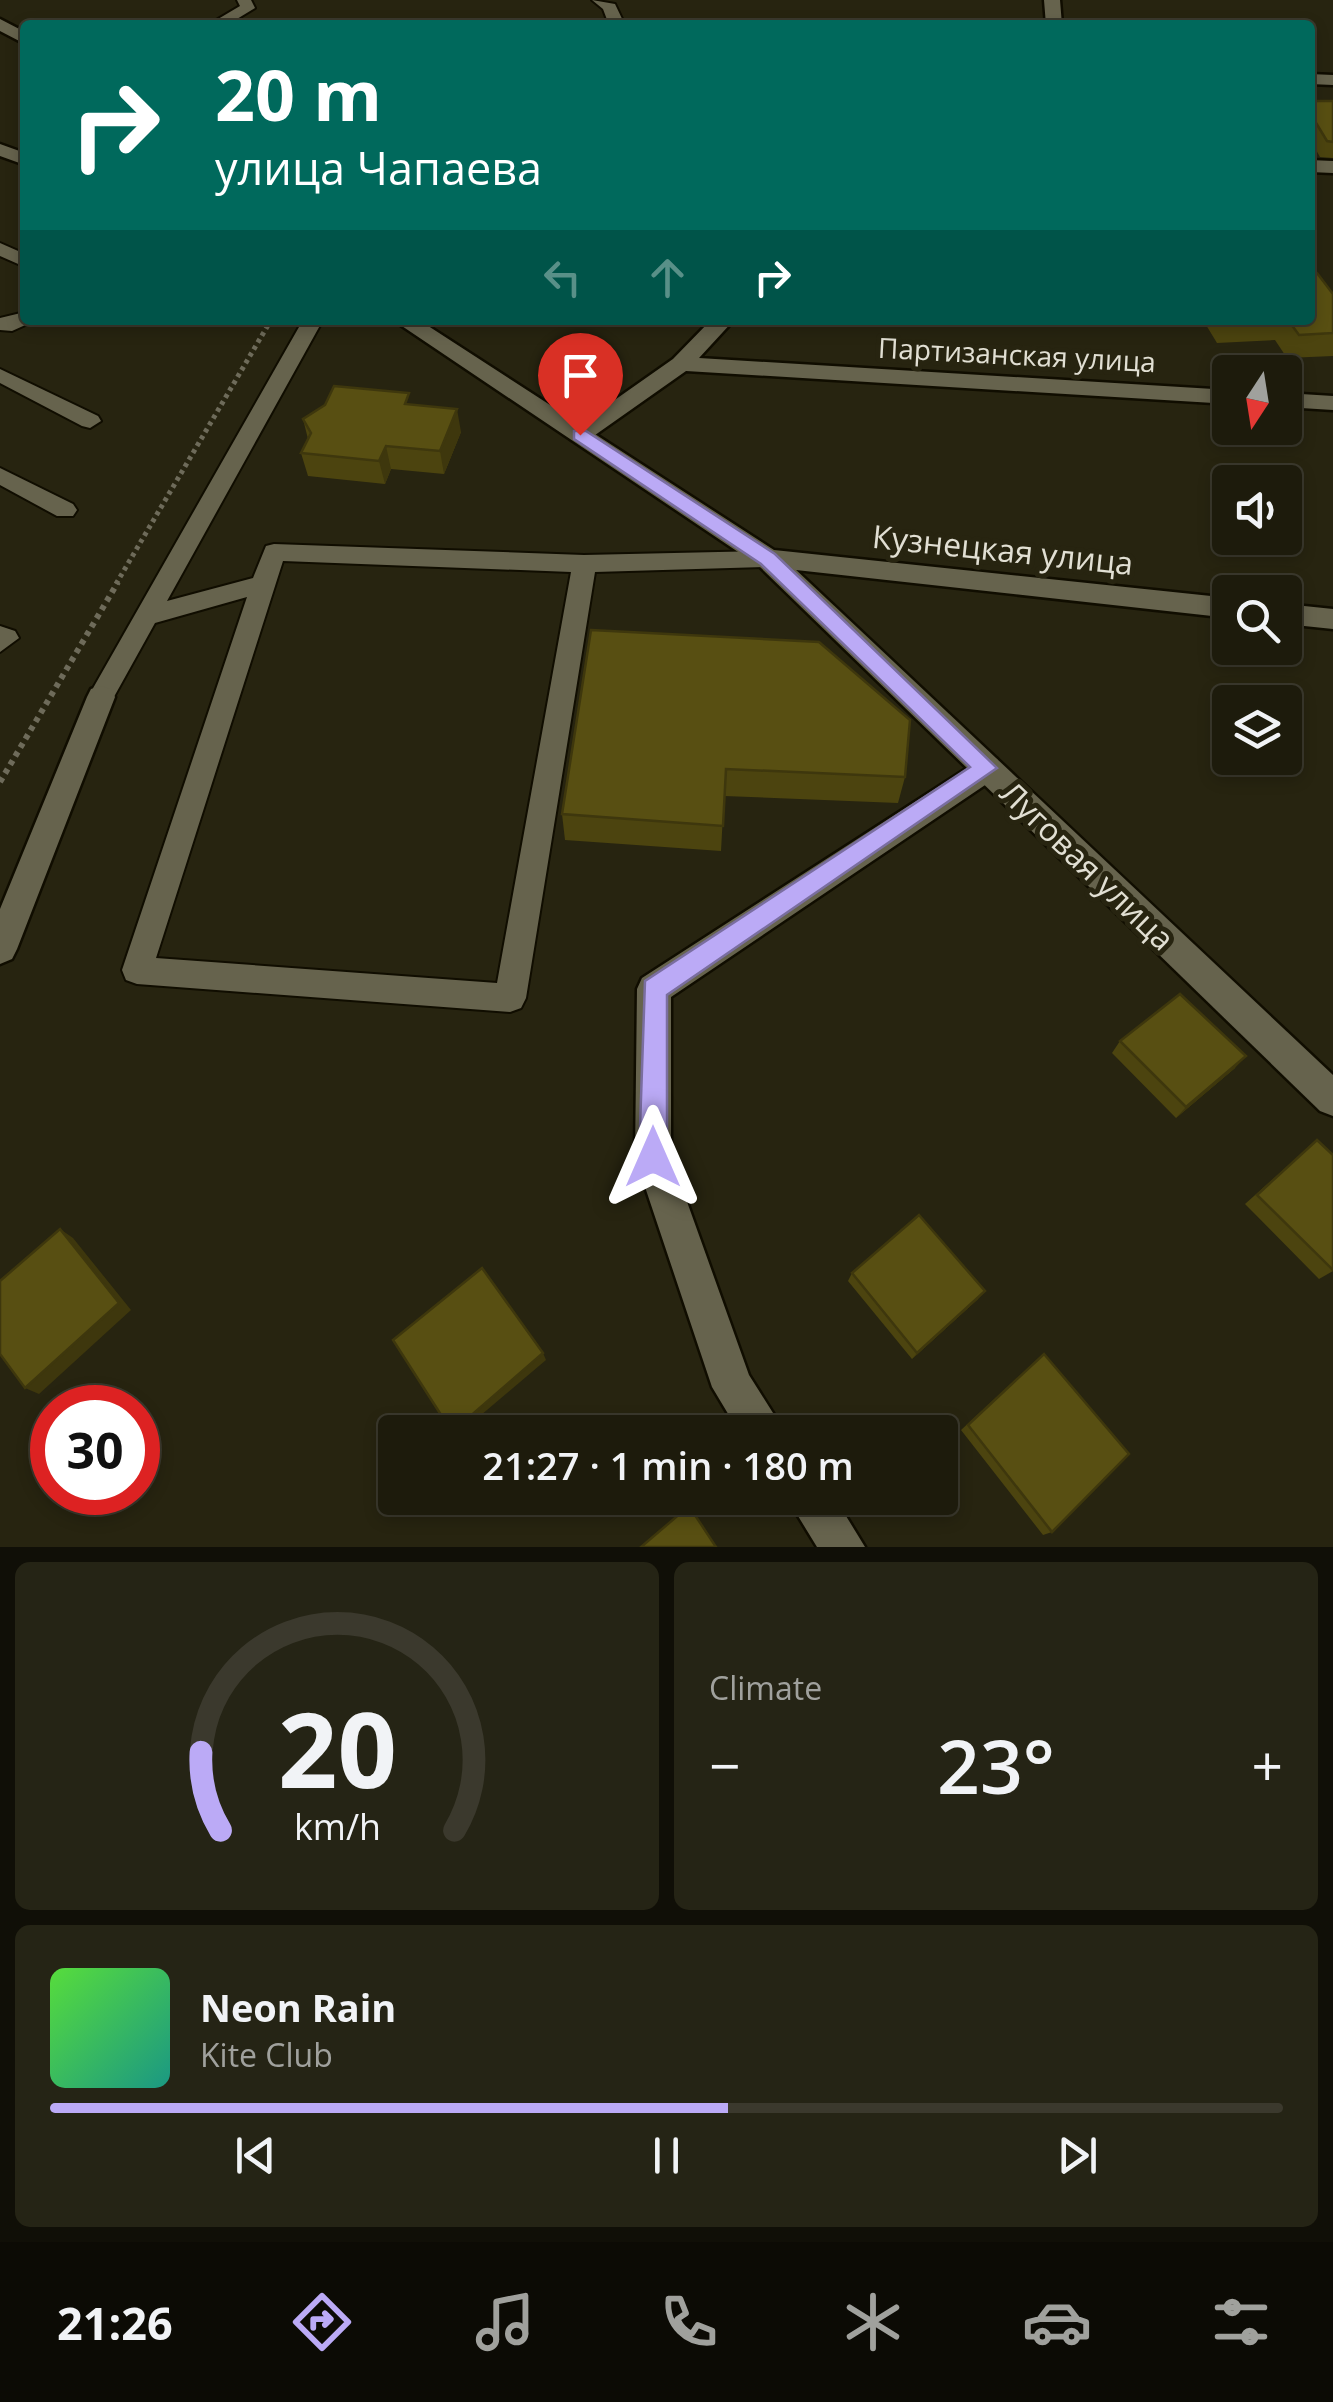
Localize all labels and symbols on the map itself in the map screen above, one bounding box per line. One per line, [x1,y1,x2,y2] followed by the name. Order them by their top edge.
[877,328,1157,380] street label: Партизанская улица
[538,333,623,436] pin
[1212,355,1302,445] north arrow
[870,514,1136,584] street label: Кузнецкая улица
[992,771,1184,959] street label: Луговая улица
[601,1105,705,1209] position arrow
[30,1385,160,1515] speed limit sign: 30

